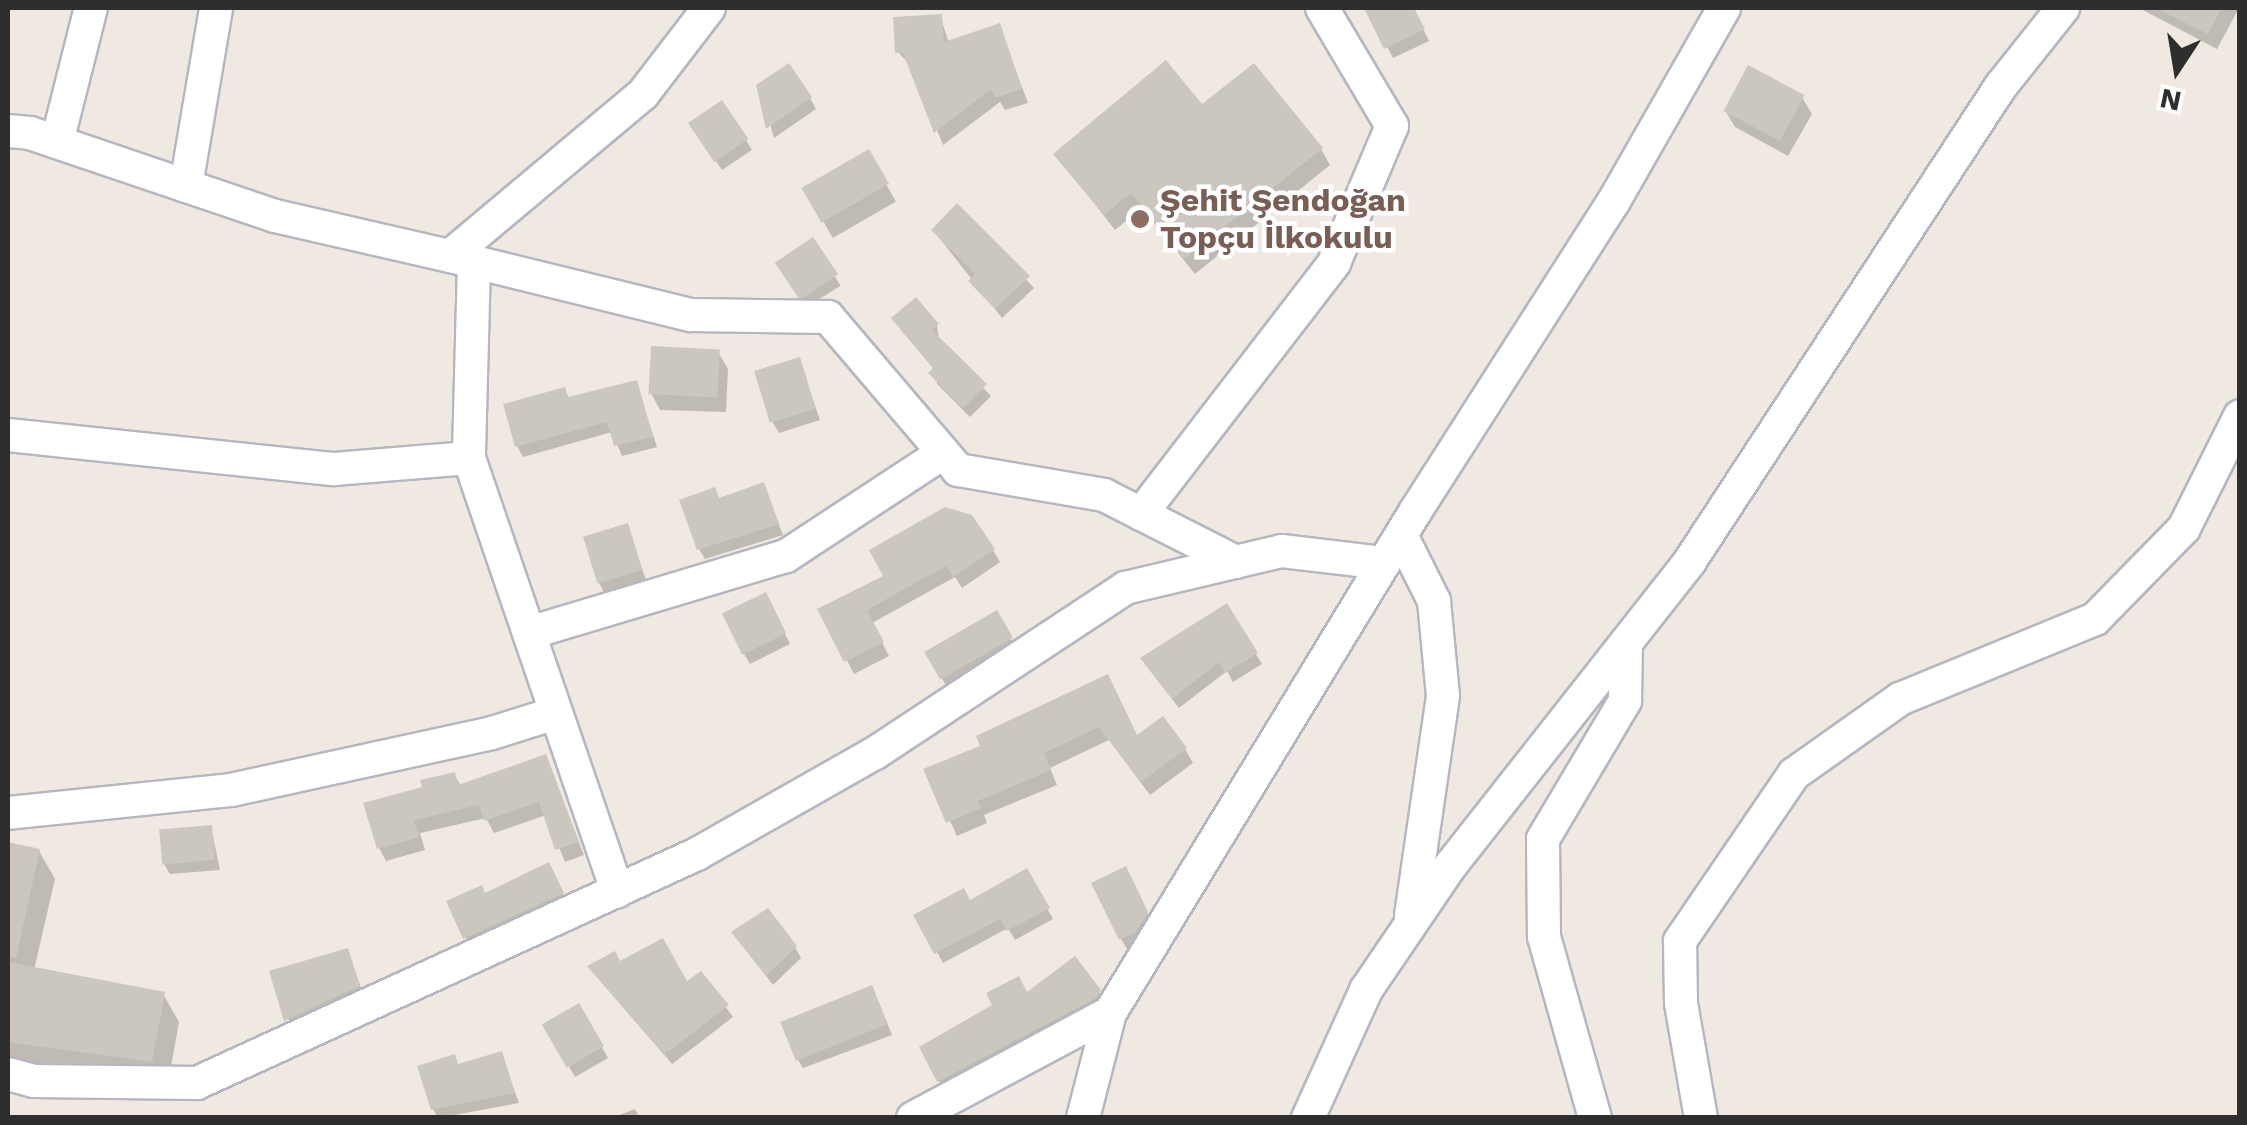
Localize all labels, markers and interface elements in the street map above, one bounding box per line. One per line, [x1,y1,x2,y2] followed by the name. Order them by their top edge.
[2127,20,2227,120] north arrow
[2157,82,2184,118] text: N
[1160,182,1406,257] place label: Şehit Şendoğan Topçu İlkokulu
[1129,208,1151,230] marker: Şehit Şendoğan Topçu İlkokulu

